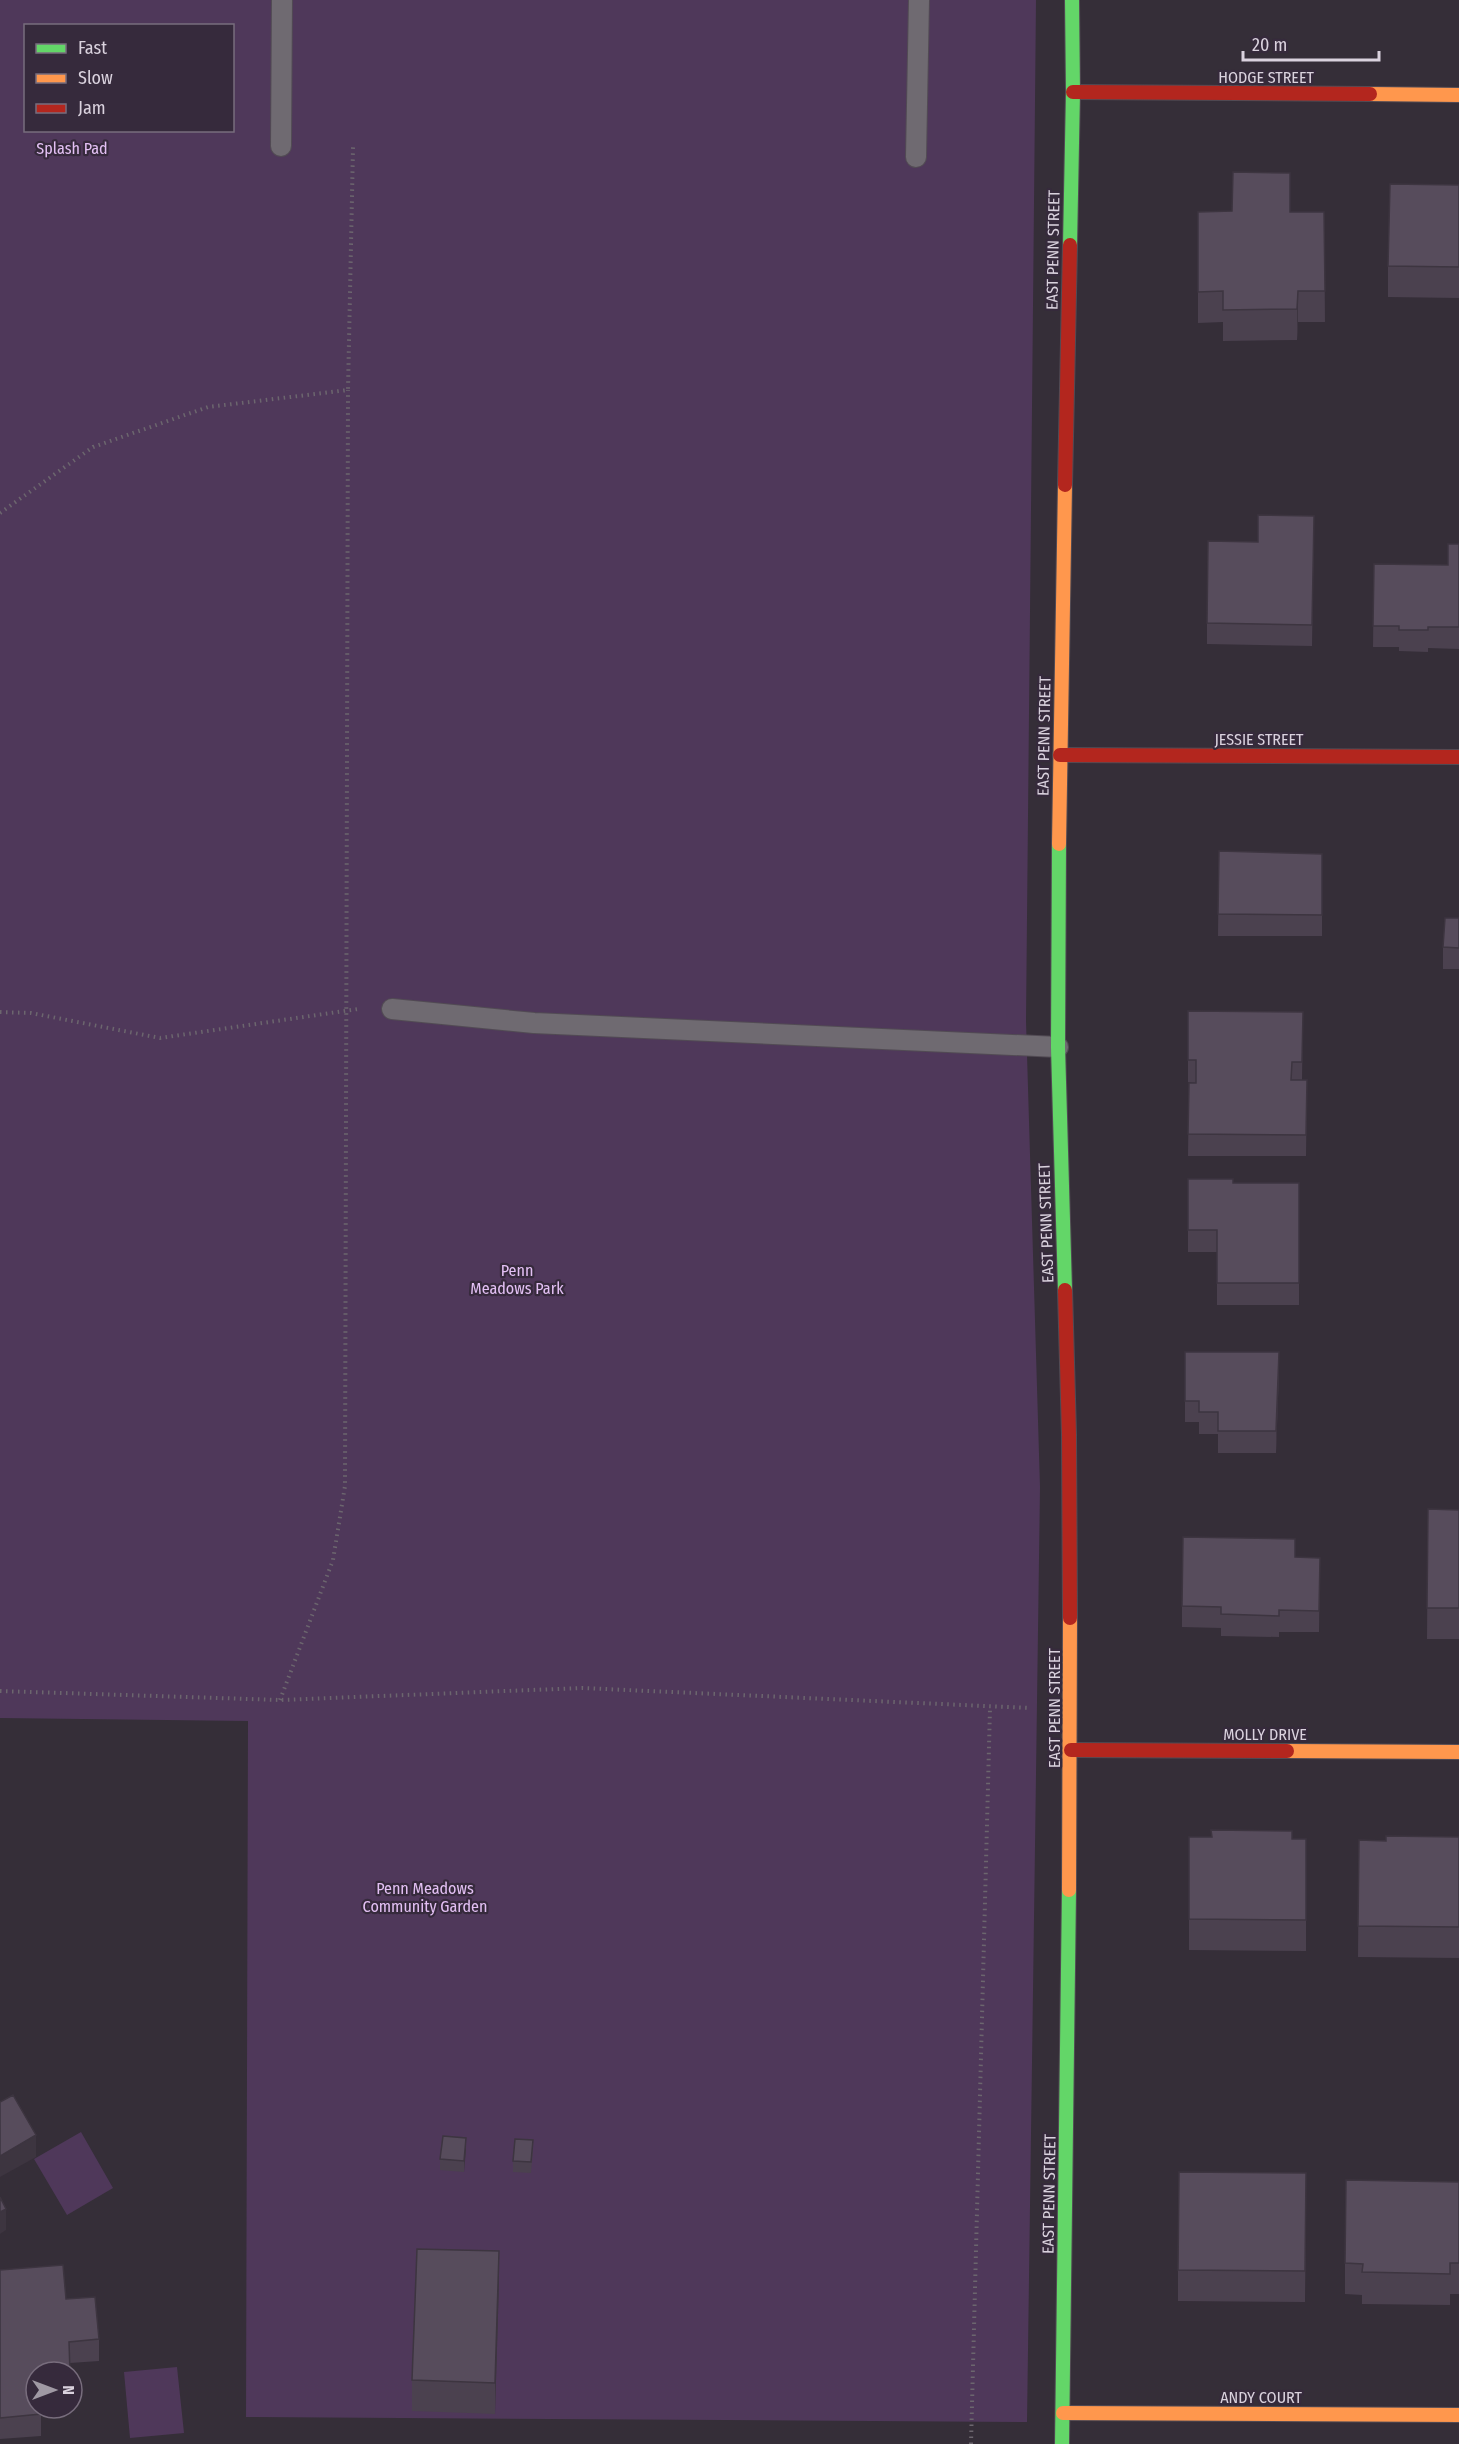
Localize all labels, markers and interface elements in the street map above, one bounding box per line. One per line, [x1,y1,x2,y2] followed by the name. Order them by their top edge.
[24,24,234,132] legend
[1243,24,1380,62] scale bar
[1252,34,1287,56] text: 20 m
[78,37,107,59] text: Fast
[78,67,113,89] text: Slow
[1218,68,1314,87] street label: HODGE STREET
[78,97,106,119] text: Jam
[36,139,108,158] park label: Splash Pad
[1042,189,1064,310] street label: EAST PENN STREET
[1033,675,1055,796] street label: EAST PENN STREET
[1215,730,1304,749] street label: JESSIE STREET
[1034,1162,1058,1283] street label: EAST PENN STREET
[470,1261,564,1298] park label: Penn Meadows Park
[1045,1647,1064,1768] street label: EAST PENN STREET
[1223,1725,1307,1744] street label: MOLLY DRIVE
[363,1879,487,1916] park label: Penn Meadows Community Garden
[1038,2133,1060,2254] street label: EAST PENN STREET
[24,2360,84,2420] north arrow
[59,2385,78,2395] text: N
[1220,2388,1302,2407] street label: ANDY COURT

